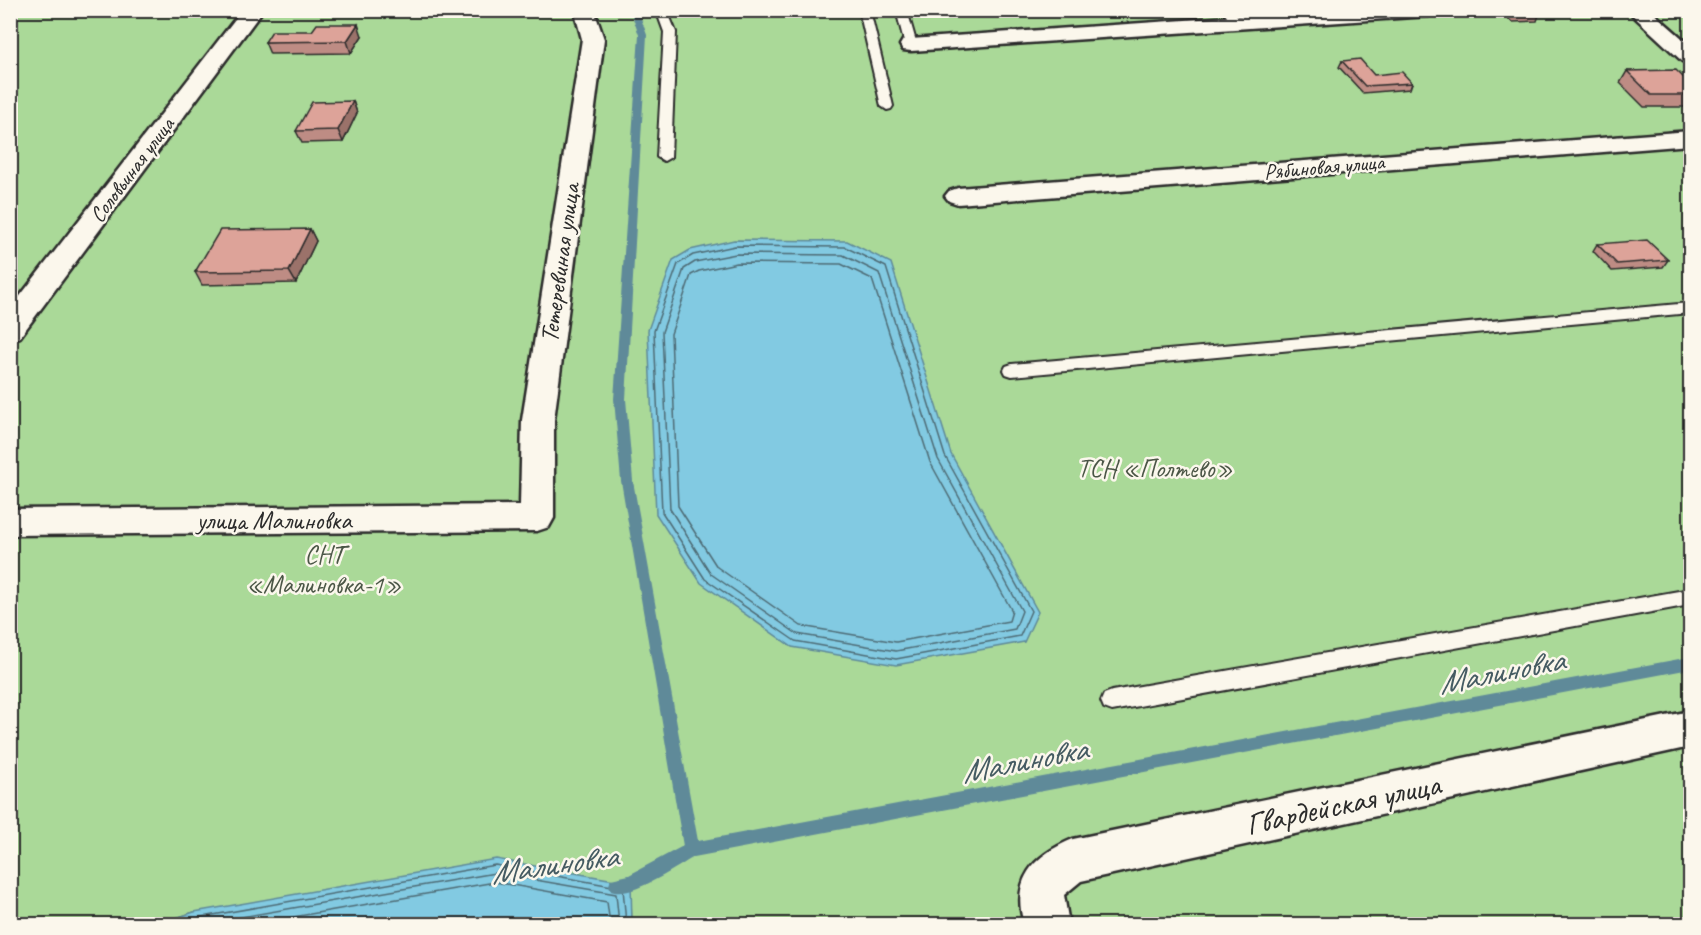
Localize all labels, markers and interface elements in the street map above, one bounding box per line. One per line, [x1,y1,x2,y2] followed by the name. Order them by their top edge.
[83,111,181,228] street label: Соловьиная улица
[1263,148,1386,186] street label: Рябиновая улица
[533,179,588,345] street label: Тетеревиная улица
[1077,452,1233,485] park label: ТСН «Полтево»
[194,504,353,537] street label: улица Малиновка
[246,538,402,601] park label: СНТ «Малиновка-1»
[1435,638,1571,704] water label: Малиновка
[958,727,1094,793] water label: Малиновка
[1242,763,1446,845] street label: Гвардейская улица
[488,834,623,894] water label: Малиновка

